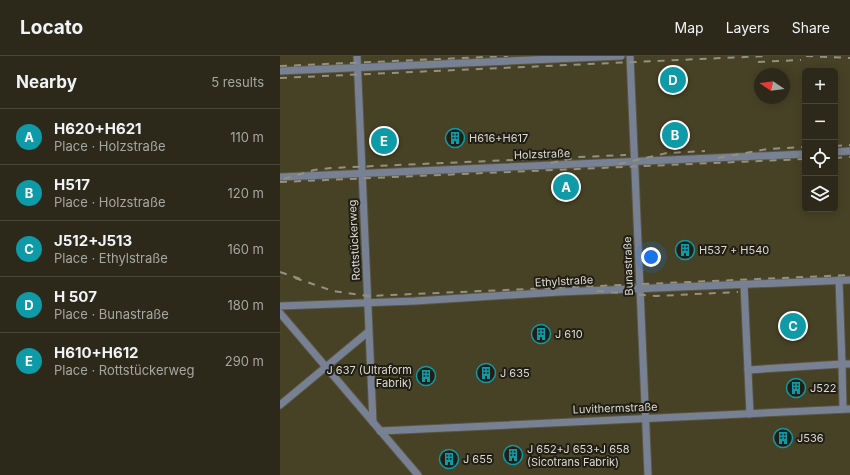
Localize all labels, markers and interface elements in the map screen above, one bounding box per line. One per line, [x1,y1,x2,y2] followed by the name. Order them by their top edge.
[20,16,83,39] text: Locato
[675,19,704,36] text: Map
[726,19,770,36] text: Layers
[792,19,830,36] text: Share
[660,65,686,95] pin: D
[754,68,790,104] north arrow
[802,68,838,212] map controls
[802,68,838,104] button: +
[16,72,77,92] text: Nearby
[211,74,264,90] text: 5 results
[802,104,838,140] button: −
[54,119,142,138] text: H620+H621
[662,120,688,150] pin: B
[371,126,397,156] pin: E
[444,127,466,149] building icon: H616+H617
[24,129,34,145] text: A
[230,129,264,145] text: 110 m
[469,131,528,145] place label: H616+H617
[54,138,166,154] text: Place · Holzstraße
[802,140,838,176] button: locate
[514,146,570,162] street label: Holzstraße
[553,172,579,202] pin: A
[54,175,90,194] text: H517
[802,176,838,212] button: layers
[25,185,33,201] text: B
[228,185,264,201] text: 120 m
[54,194,166,210] text: Place · Holzstraße
[345,199,363,281] street label: Rottstückerweg
[54,231,132,250] text: J512+J513
[620,236,636,296] street label: Bunastraße
[674,239,696,261] building icon: H537 + H540
[24,241,34,257] text: C
[227,241,264,257] text: 160 m
[699,243,769,257] place label: H537 + H540
[641,247,661,267] your location
[54,250,168,266] text: Place · Ethylstraße
[534,272,594,290] street label: Ethylstraße
[54,287,97,306] text: H 507
[24,297,34,313] text: D
[227,297,264,313] text: 180 m
[54,306,169,322] text: Place · Bunastraße
[780,311,806,341] pin: C
[530,323,552,345] building icon: J 610
[555,327,583,341] place label: J 610
[54,343,139,362] text: H610+H612
[25,353,33,369] text: E
[225,353,264,369] text: 290 m
[54,362,194,378] text: Place · Rottstückerweg
[475,362,497,384] building icon: J 635
[326,363,412,390] place label: J 637 (Ultraform Fabrik)
[415,365,437,387] building icon: J 637 (Ultraform Fabrik)
[500,366,530,380] place label: J 635
[785,377,807,399] building icon: J522
[810,381,836,395] place label: J522
[572,400,658,416] street label: Luvithermstraße
[772,427,794,449] building icon: J536
[797,431,824,445] place label: J536
[527,442,630,469] place label: J 652+J 653+J 658 (Sicotrans Fabrik)
[502,444,524,466] building icon: J 652+J 653+J 658 (Sicotrans Fabrik)
[438,448,460,470] building icon: J 655
[463,452,493,466] place label: J 655

